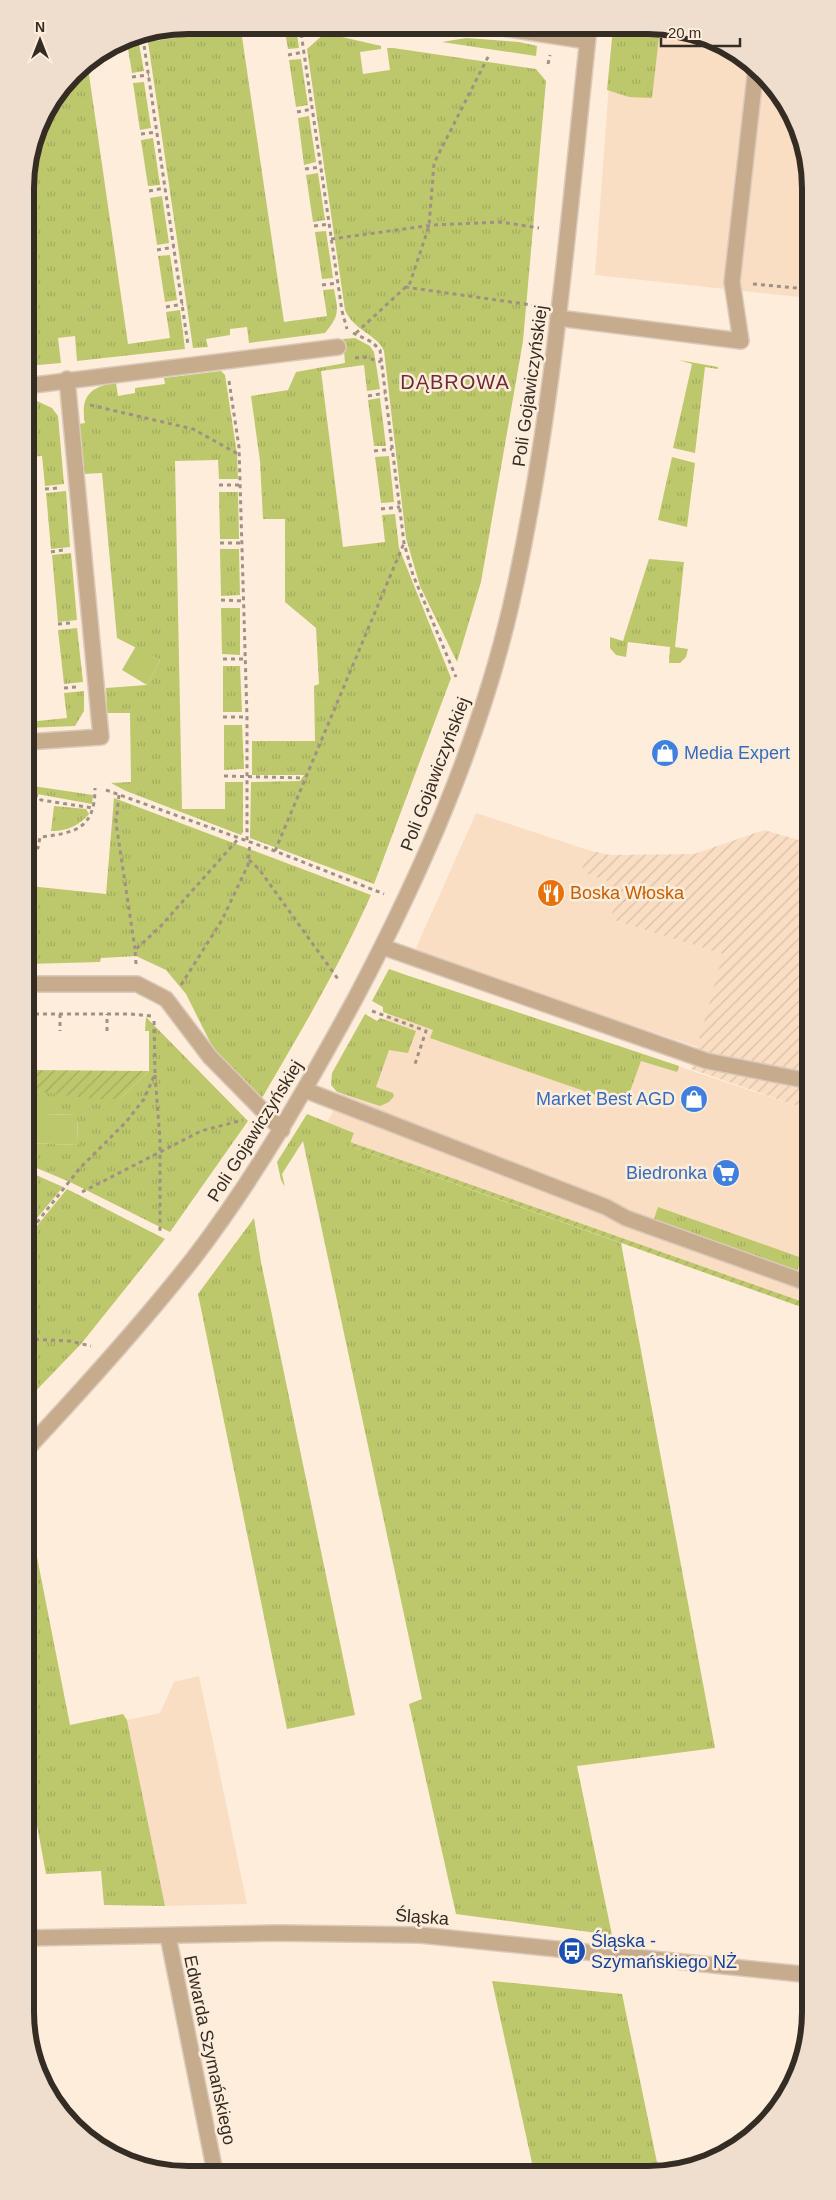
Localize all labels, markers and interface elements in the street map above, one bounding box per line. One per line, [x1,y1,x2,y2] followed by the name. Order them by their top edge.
[15,15,65,65] north arrow
[661,15,740,47] scale bar
[35,19,45,35] text: N
[668,24,701,41] text: 20 m
[509,304,551,468] street label: Poli Gojawiczyńskiej
[400,371,510,393] district label: DĄBROWA
[396,694,474,854] street label: Poli Gojawiczyńskiej
[650,738,680,768] shop icon: Media Expert
[684,743,790,763] place label: Media Expert
[536,878,566,908] restaurant icon: Boska Włoska
[570,883,685,903] place label: Boska Włoska
[203,1057,307,1205] street label: Poli Gojawiczyńskiej
[679,1084,709,1114] shop icon: Market Best AGD
[536,1089,675,1109] place label: Market Best AGD
[711,1158,741,1188] supermarket icon: Biedronka
[626,1163,708,1183] place label: Biedronka
[394,1904,451,1929] street label: Śląska
[591,1930,737,1972] place label: Śląska - Szymańskiego NŻ
[557,1936,587,1966] bus stop icon: Śląska - Szymańskiego NŻ
[180,1953,240,2147] street label: Edwarda Szymańskiego

